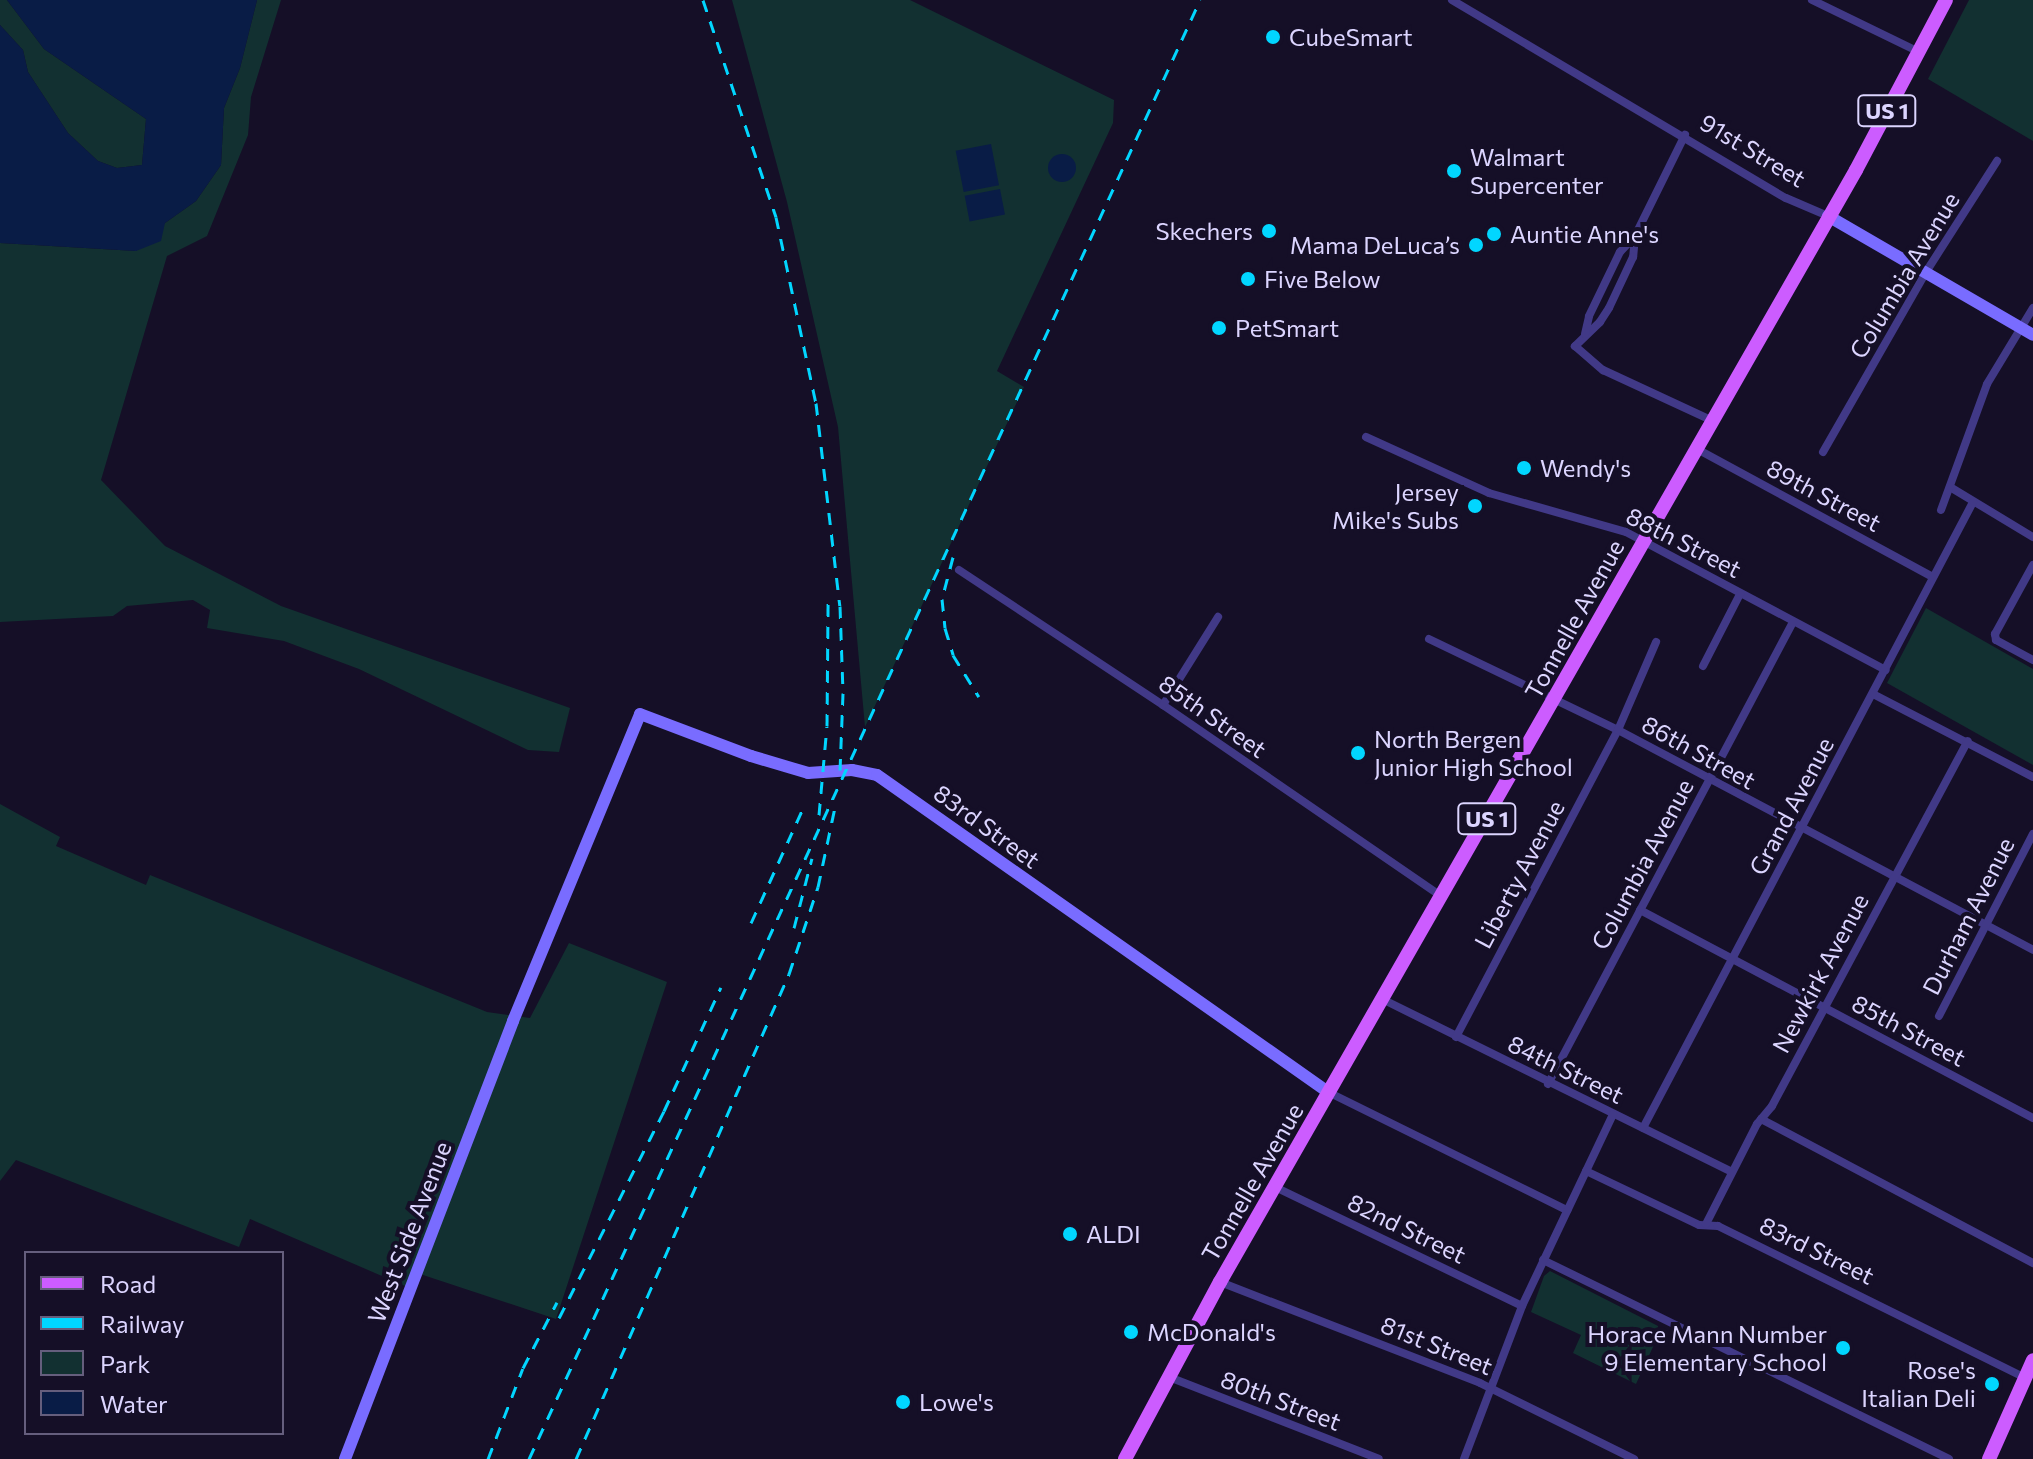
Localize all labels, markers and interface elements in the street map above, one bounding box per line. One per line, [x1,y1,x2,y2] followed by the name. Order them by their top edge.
[1289,23,1413,51] place label: CubeSmart
[1264,28,1282,46] marker: CubeSmart
[1857,93,1917,129] road number: US 1
[1695,107,1811,193] street label: 91st Street
[1470,143,1604,199] place label: Walmart Supercenter
[1445,162,1463,180] marker: Walmart Supercenter
[1843,187,1965,363] street label: Columbia Avenue
[1155,217,1253,245] place label: Skechers
[1510,220,1659,248] place label: Auntie Anne's
[1260,222,1278,240] marker: Skechers
[1485,225,1503,243] marker: Auntie Anne's
[1290,231,1460,259] place label: Mama DeLuca’s
[1467,236,1485,254] marker: Mama DeLuca’s
[1264,265,1380,293] place label: Five Below
[1239,270,1257,288] marker: Five Below
[1235,314,1339,342] place label: PetSmart
[1210,319,1228,337] marker: PetSmart
[1762,453,1886,537] street label: 89th Street
[1540,454,1631,482] place label: Wendy's
[1515,459,1533,477] marker: Wendy's
[1332,478,1459,534] place label: Jersey Mike's Subs
[1466,497,1484,515] marker: Jersey Mike's Subs
[1622,501,1746,583] street label: 88th Street
[1518,534,1630,704] street label: Tonnelle Avenue
[1154,669,1272,763] street label: 85th Street
[1637,709,1761,795] street label: 86th Street
[1374,725,1573,781] place label: North Bergen Junior High School
[1743,732,1839,880] street label: Grand Avenue
[1349,744,1367,762] marker: North Bergen Junior High School
[1585,774,1699,954] street label: Columbia Avenue
[929,778,1045,874] street label: 83rd Street
[1468,795,1570,953] street label: Liberty Avenue
[1457,801,1517,837] road number: US 1
[1916,833,2020,999] street label: Durham Avenue
[1766,889,1874,1057] street label: Newkirk Avenue
[1847,988,1971,1072] street label: 85th Street
[1504,1029,1628,1109] street label: 84th Street
[1195,1098,1309,1266] street label: Tonnelle Avenue
[361,1137,457,1327] street label: West Side Avenue
[1343,1187,1471,1269] street label: 82nd Street
[1755,1210,1879,1290] street label: 83rd Street
[1086,1220,1141,1248] place label: ALDI
[1061,1225,1079,1243] marker: ALDI
[24,1251,284,1435] legend
[100,1269,156,1298] text: Road
[100,1309,185,1338] text: Railway
[1377,1310,1497,1380] street label: 81st Street
[1147,1318,1276,1346] place label: McDonald's
[1587,1320,1827,1376] place label: Horace Mann Number 9 Elementary School
[1122,1323,1140,1341] marker: McDonald's
[1834,1339,1852,1357] marker: Horace Mann Number 9 Elementary School
[100,1349,150,1378] text: Park
[1861,1356,1976,1412] place label: Rose's Italian Deli
[1217,1364,1345,1436] street label: 80th Street
[1983,1375,2001,1393] marker: Rose's Italian Deli
[919,1388,994,1416] place label: Lowe's
[100,1389,168,1418] text: Water
[894,1393,912,1411] marker: Lowe's

